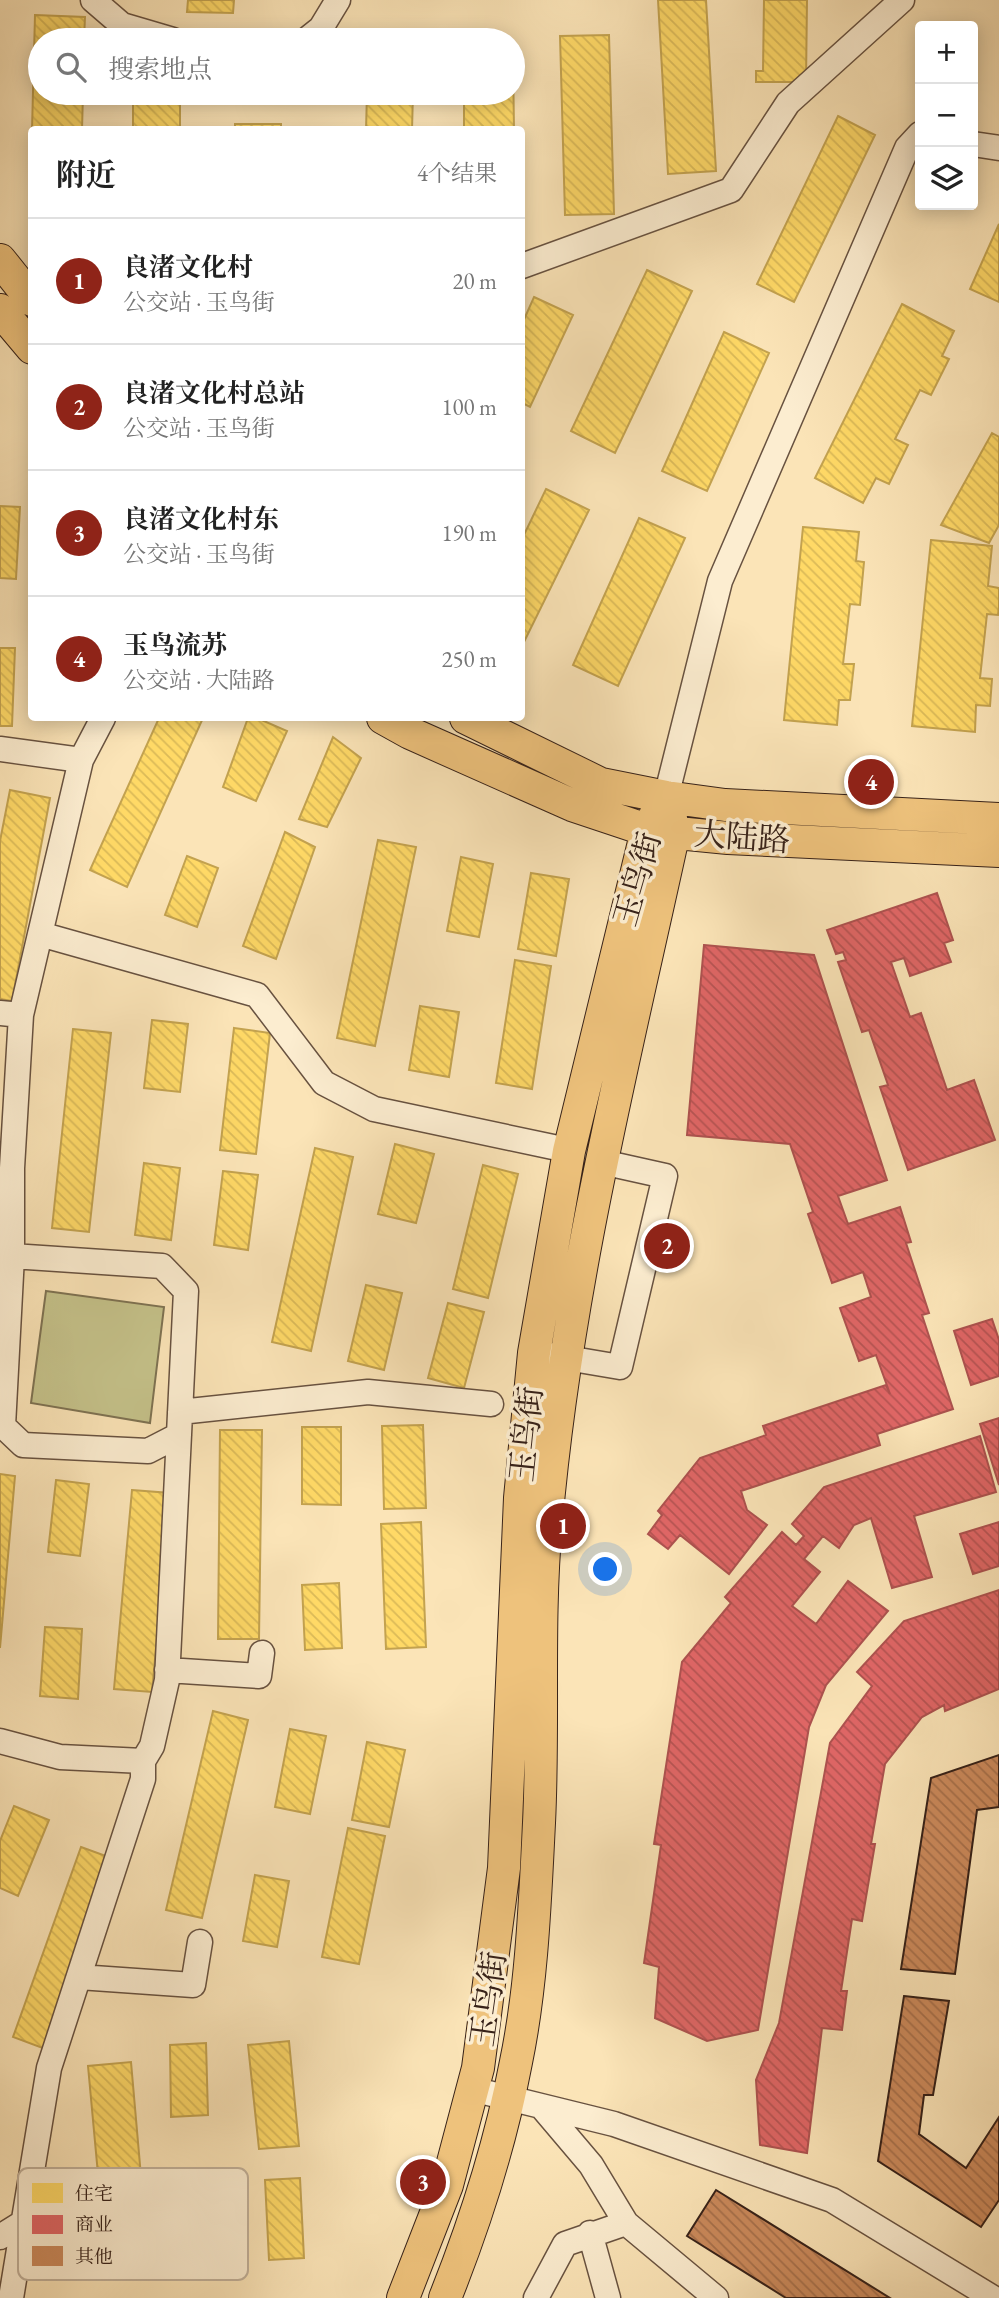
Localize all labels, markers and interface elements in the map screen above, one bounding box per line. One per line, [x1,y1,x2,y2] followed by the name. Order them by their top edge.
[915,21,978,210] map controls
[915,21,978,84] button: +
[28,28,525,105] search box
[52,48,90,86] icon: search
[108,52,212,86] text: 搜索地点
[915,84,978,147] button: −
[915,147,978,210] button: layers
[56,155,116,194] text: 附近
[417,158,497,188] text: 4个结果
[123,250,253,284] text: 良渚文化村
[73,266,85,296] text: 1
[452,266,497,296] text: 20 m
[123,287,275,317] text: 公交站 · 玉鸟街
[123,376,305,410] text: 良渚文化村总站
[73,392,85,422] text: 2
[441,392,497,422] text: 100 m
[123,413,275,443] text: 公交站 · 玉鸟街
[123,502,279,536] text: 良渚文化村东
[73,518,85,548] text: 3
[441,518,497,548] text: 190 m
[123,539,275,569] text: 公交站 · 玉鸟街
[123,628,227,662] text: 玉鸟流苏
[73,644,85,674] text: 4
[441,644,497,674] text: 250 m
[123,665,275,695] text: 公交站 · 大陆路
[848,756,894,808] pin: 4
[693,813,791,861] street label: 大陆路
[604,827,670,931] street label: 玉鸟街
[644,1220,690,1272] pin: 2
[500,1384,552,1484] street label: 玉鸟街
[540,1500,586,1552] pin: 1
[588,1552,622,1586] your location
[461,1949,515,2049] street label: 玉鸟街
[400,2156,446,2208] pin: 3
[18,2168,248,2280] legend
[75,2181,113,2206] text: 住宅
[75,2212,113,2237] text: 商业
[75,2244,113,2269] text: 其他

